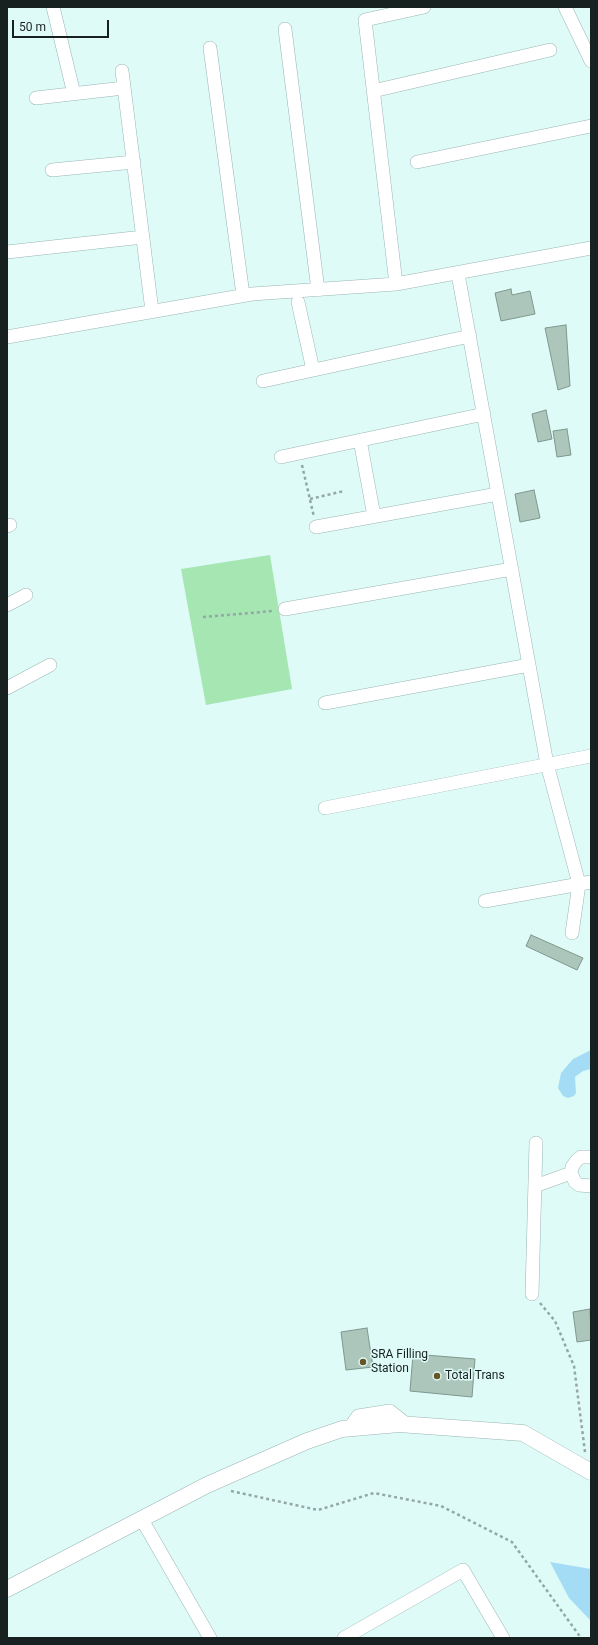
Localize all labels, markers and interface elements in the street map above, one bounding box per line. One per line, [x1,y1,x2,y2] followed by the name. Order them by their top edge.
[14,12,111,38] scale bar
[19,20,46,34] text: 50 m
[371,1348,428,1376] place label: SRA Filling Station
[358,1357,368,1367] marker: SRA Filling Station
[445,1369,505,1383] place label: Total Trans
[432,1371,442,1381] marker: Total Trans

